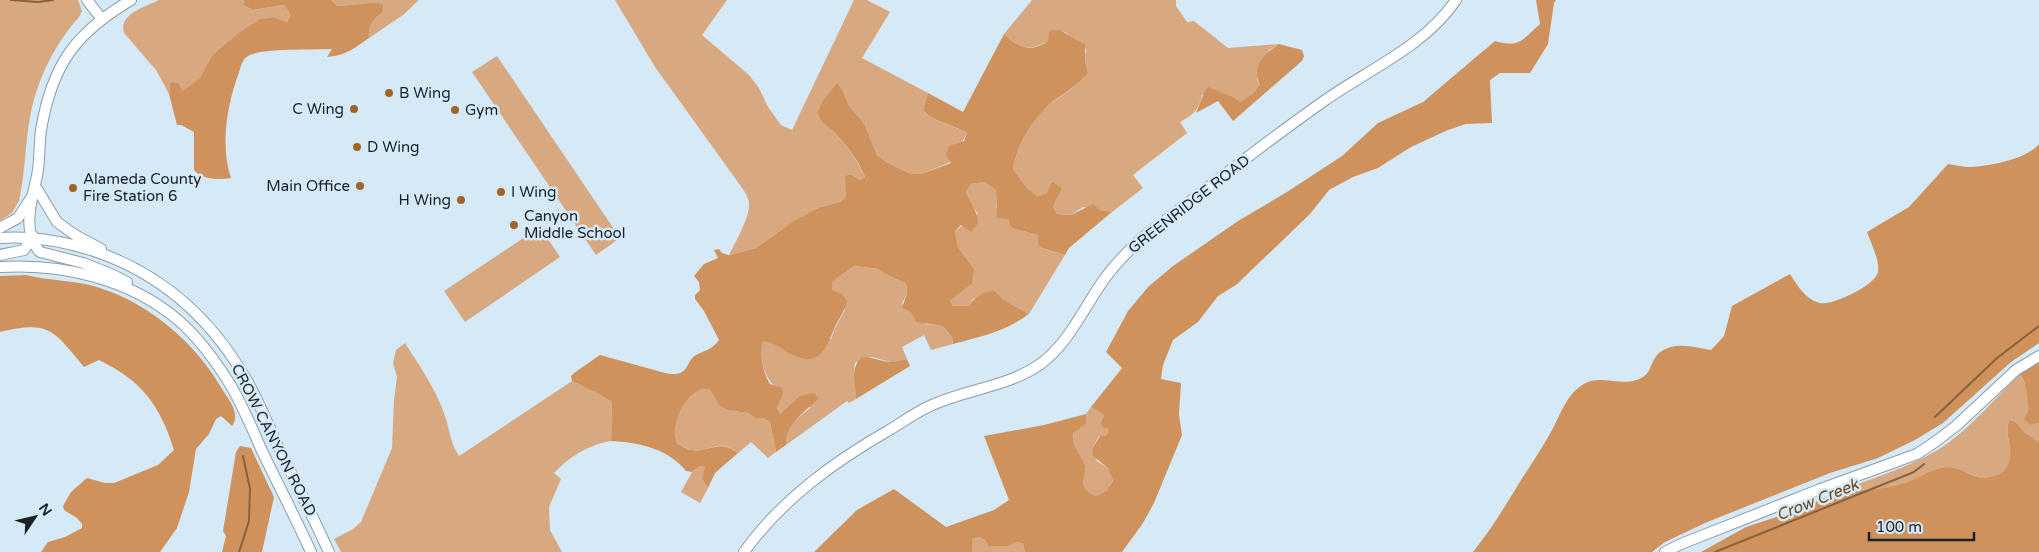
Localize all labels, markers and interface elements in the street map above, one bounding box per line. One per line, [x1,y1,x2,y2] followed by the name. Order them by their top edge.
[399,84,451,102] place label: B Wing
[383,87,395,99] marker: B Wing
[292,100,344,118] place label: C Wing
[465,101,498,119] place label: Gym
[348,103,360,115] marker: C Wing
[449,104,461,116] marker: Gym
[367,138,420,156] place label: D Wing
[351,141,363,153] marker: D Wing
[1125,151,1253,257] street label: GREENRIDGE ROAD
[83,170,201,205] place label: Alameda County Fire Station 6
[266,177,350,195] place label: Main Office
[354,180,366,192] marker: Main Office
[67,182,79,194] marker: Alameda County Fire Station 6
[511,183,557,201] place label: I Wing
[495,186,507,198] marker: I Wing
[398,191,451,209] place label: H Wing
[455,194,467,206] marker: H Wing
[524,207,625,242] place label: Canyon Middle School
[508,219,520,231] marker: Canyon Middle School
[228,361,320,519] street label: CROW CANYON ROAD
[1773,474,1863,526] water label: Crow Creek
[10,492,60,542] north arrow
[35,500,55,519] text: N
[1869,510,1974,542] scale bar
[1876,518,1922,536] text: 100 m

